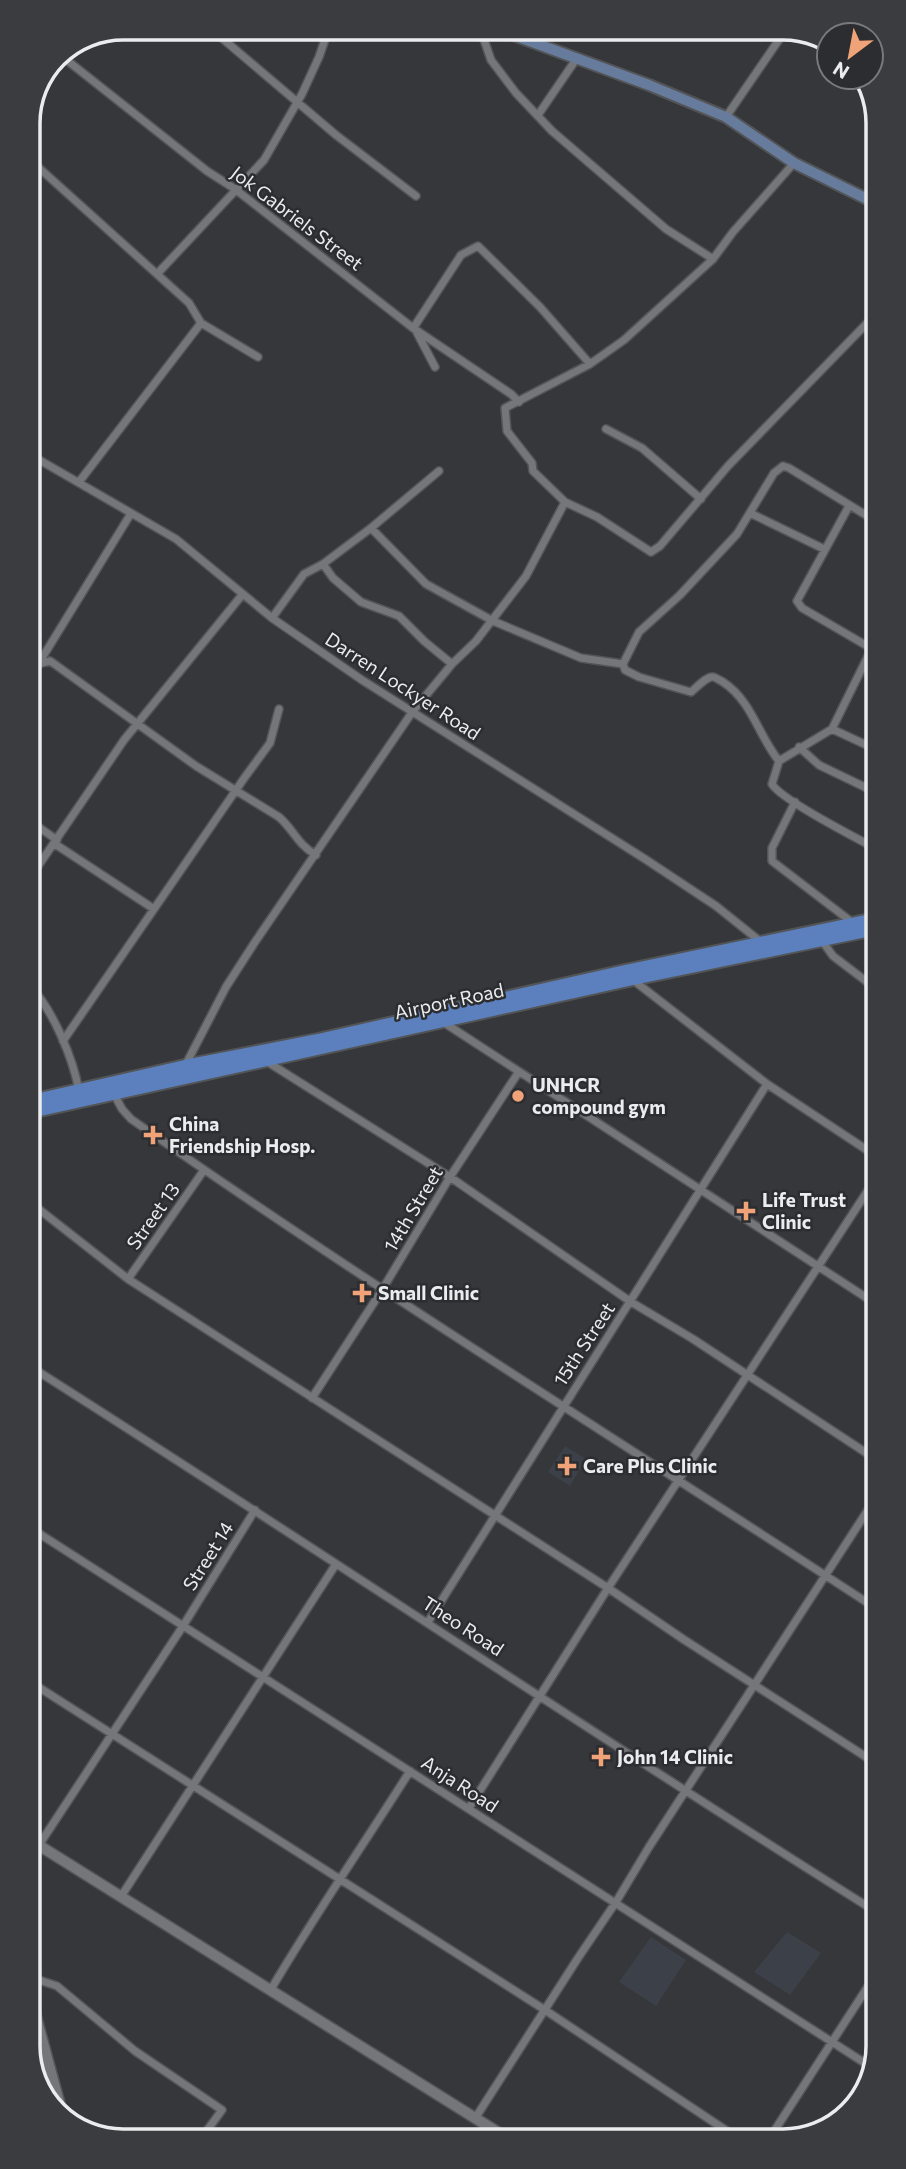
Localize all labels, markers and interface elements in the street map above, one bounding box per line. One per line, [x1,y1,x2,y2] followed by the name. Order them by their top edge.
[815,21,885,91] north arrow
[829,57,853,84] text: N
[227,161,368,275] street label: Jok Gabriels Street
[321,627,485,744] street label: Darren Lockyer Road
[392,978,506,1023] street label: Airport Road
[532,1073,666,1118] place label: UNHCR compound gym
[510,1088,526,1104] marker: UNHCR compound gym
[169,1112,315,1157] place label: China Friendship Hosp.
[143,1125,163,1145] marker: China Friendship Hosp.
[378,1162,447,1256] street label: 14th Street
[121,1178,184,1254] street label: Street 13
[762,1188,846,1233] place label: Life Trust Clinic
[736,1201,756,1221] marker: Life Trust Clinic
[378,1281,479,1304] place label: Small Clinic
[352,1283,372,1303] marker: Small Clinic
[548,1297,619,1390] street label: 15th Street
[583,1454,717,1477] place label: Care Plus Clinic
[557,1456,577,1476] marker: Care Plus Clinic
[177,1517,238,1594] street label: Street 14
[418,1591,508,1660] street label: Theo Road
[617,1745,733,1768] place label: John 14 Clinic
[591,1747,611,1767] marker: John 14 Clinic
[418,1750,503,1817] street label: Anja Road

